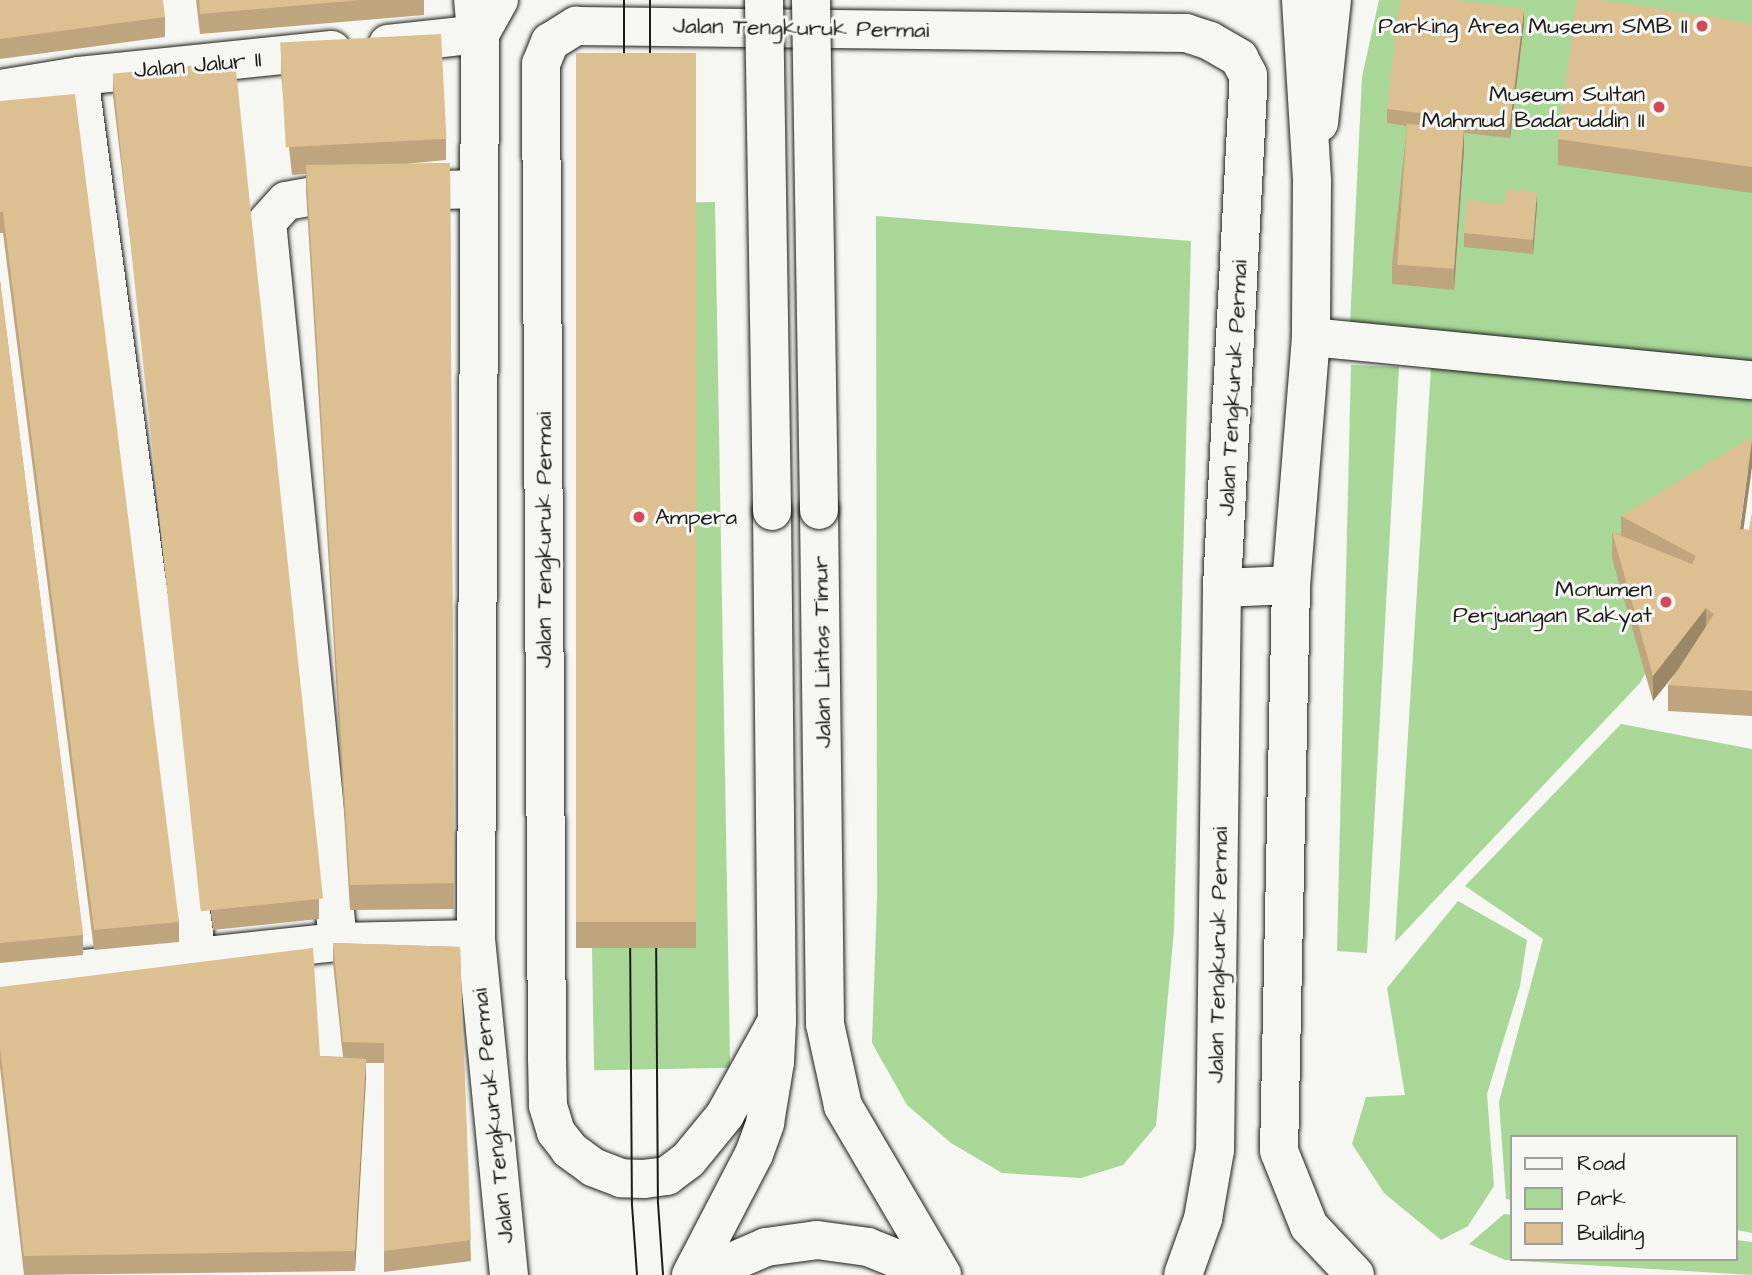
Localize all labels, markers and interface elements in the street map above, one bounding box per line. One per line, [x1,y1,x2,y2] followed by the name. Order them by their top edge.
[673,12,929,44] street label: Jalan Tengkuruk Permai
[1378,12,1688,40] place label: Parking Area Museum SMB II
[1694,18,1710,34] marker: Parking Area Museum SMB II
[133,46,263,84] street label: Jalan Jalur II
[1422,80,1645,134] place label: Museum Sultan Mahmud Badaruddin II
[1651,99,1667,115] marker: Museum Sultan Mahmud Badaruddin II
[1213,259,1253,517] street label: Jalan Tengkuruk Permai
[530,412,558,668] street label: Jalan Tengkuruk Permai
[655,503,737,531] place label: Ampera
[629,507,649,527] marker: Ampera
[807,555,837,749] street label: Jalan Lintas Timur
[1453,575,1652,629] place label: Monumen Perjuangan Rakyat
[1658,594,1674,610] marker: Monumen Perjuangan Rakyat
[1202,827,1234,1083] street label: Jalan Tengkuruk Permai
[466,987,520,1245] street label: Jalan Tengkuruk Permai
[1510,1135,1738,1261] legend
[1577,1149,1625,1178] text: Road
[1577,1184,1626,1213] text: Park
[1577,1219,1644,1248] text: Building

